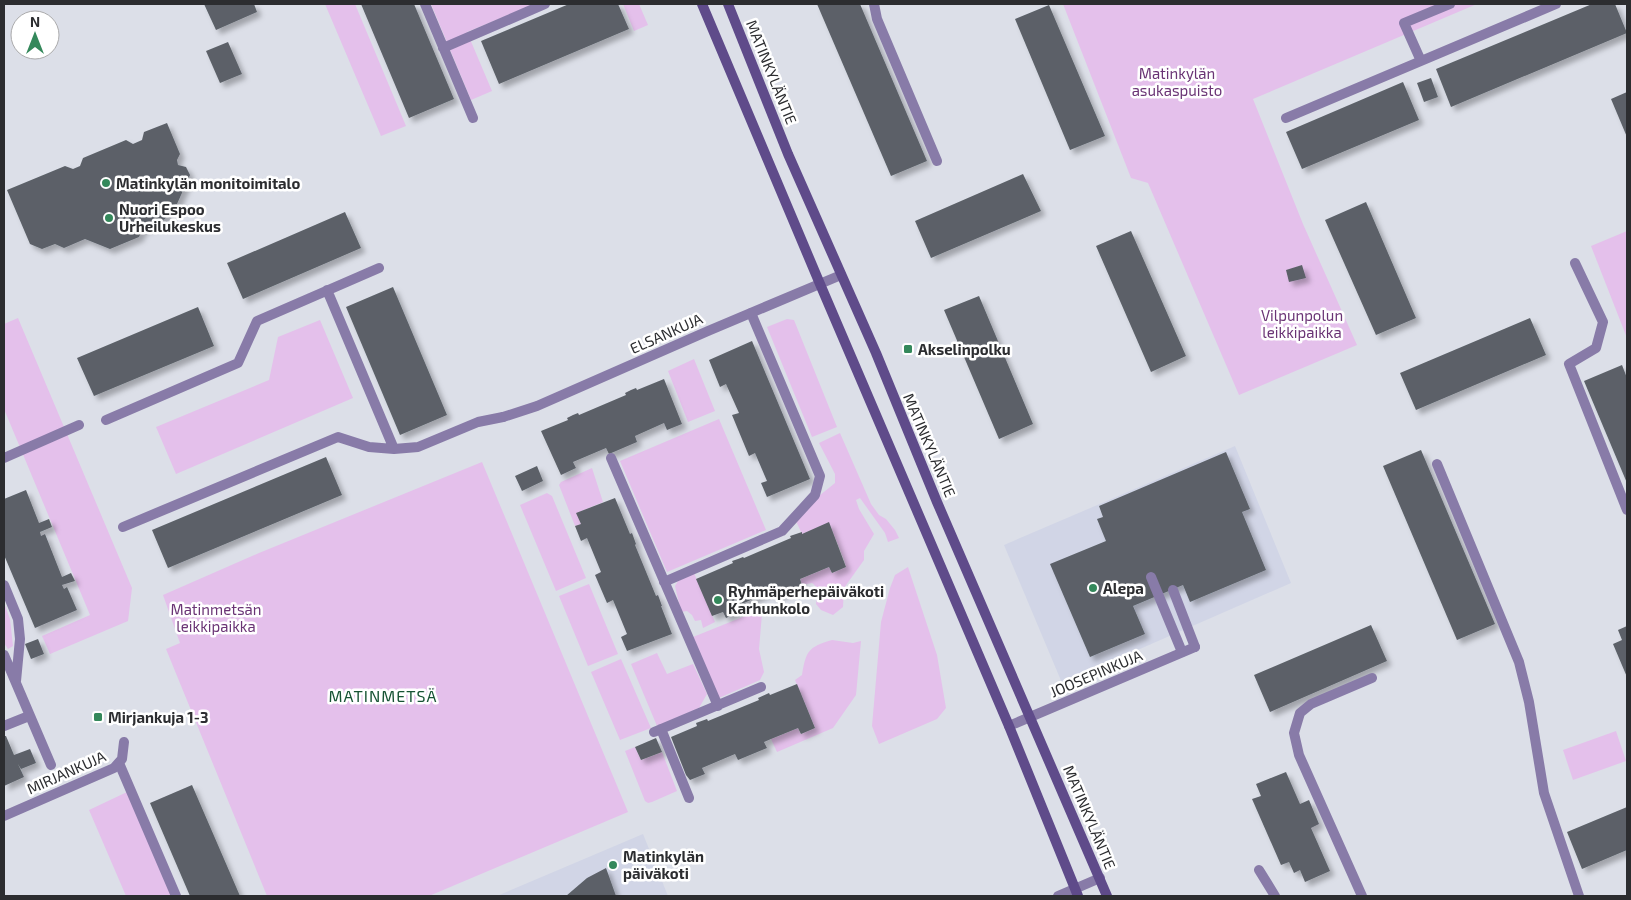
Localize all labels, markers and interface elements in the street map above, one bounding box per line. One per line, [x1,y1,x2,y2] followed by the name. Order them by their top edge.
[10,10,60,60] north arrow
[30,13,40,30] text: N
[743,17,801,127] street label: MATINKYLÄNTIE
[1132,64,1222,99] park label: Matinkylän asukaspuisto
[116,174,301,193] place label: Matinkylän monitoimitalo
[100,177,112,189] marker: Matinkylän monitoimitalo
[119,200,221,235] place label: Nuori Espoo Urheilukeskus
[103,212,115,224] marker: Nuori Espoo Urheilukeskus
[1261,306,1343,341] park label: Vilpunpolun leikkipaikka
[627,309,706,357] street label: ELSANKUJA
[918,340,1011,358] place label: Akselinpolku
[902,343,914,355] marker: Akselinpolku
[900,390,960,500] street label: MATINKYLÄNTIE
[1103,579,1144,597] place label: Alepa
[728,582,884,617] place label: Ryhmäperhepäiväkoti Karhunkolo
[1087,582,1099,594] marker: Alepa
[712,594,724,606] marker: Ryhmäperhepäiväkoti Karhunkolo
[170,600,262,635] park label: Matinmetsän leikkipaikka
[1047,645,1145,700] street label: JOOSEPINKUJA
[328,686,438,705] district label: MATINMETSÄ
[108,708,208,726] place label: Mirjankuja 1-3
[92,711,104,723] marker: Mirjankuja 1-3
[24,746,109,797] street label: MIRJANKUJA
[1060,762,1120,872] street label: MATINKYLÄNTIE
[623,847,704,882] place label: Matinkylän päiväkoti
[607,859,619,871] marker: Matinkylän päiväkoti

